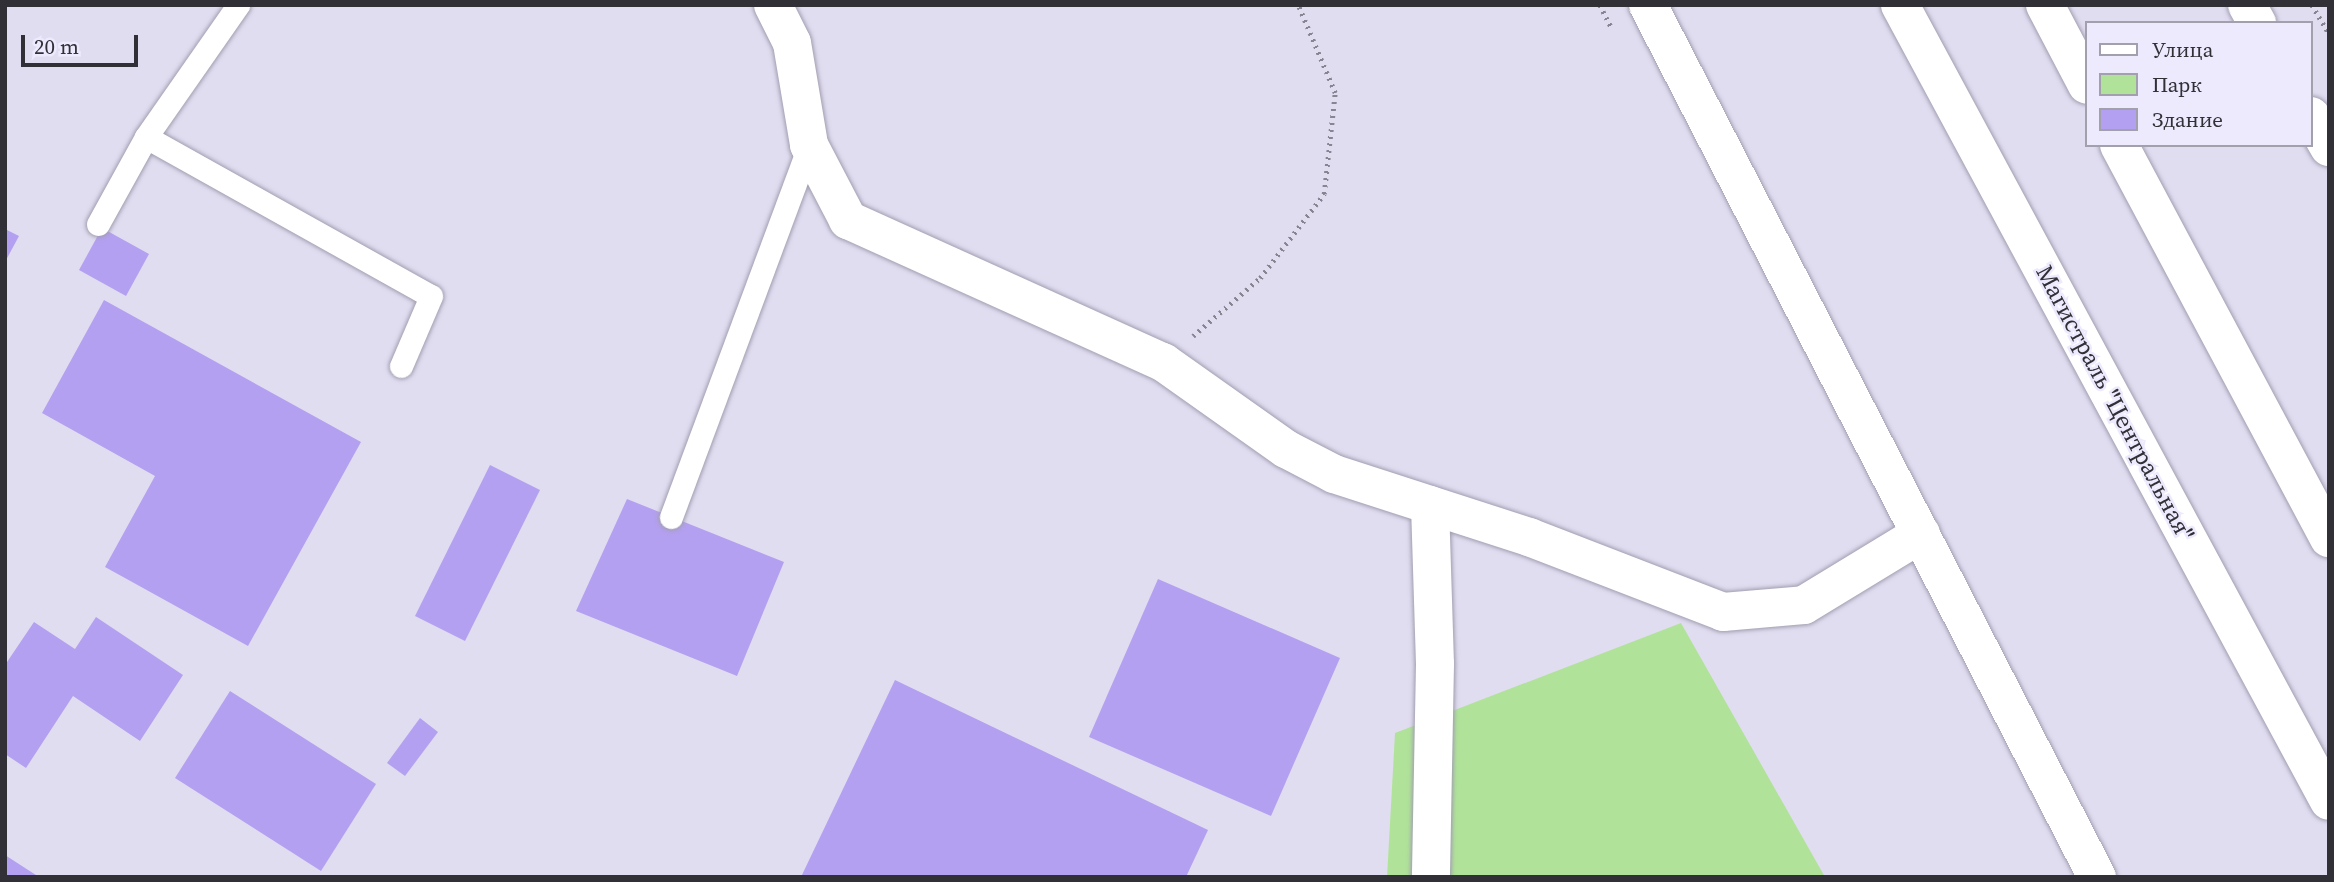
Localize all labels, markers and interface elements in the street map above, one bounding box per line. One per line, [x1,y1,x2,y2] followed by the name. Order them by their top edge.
[24,21,142,65] scale bar
[2086,21,2313,147] legend
[34,32,79,61] text: 20 m
[2152,35,2213,64] text: Улица
[2152,70,2202,99] text: Парк
[2152,105,2223,134] text: Здание
[2030,260,2200,546] street label: Магистраль "Центральная"

